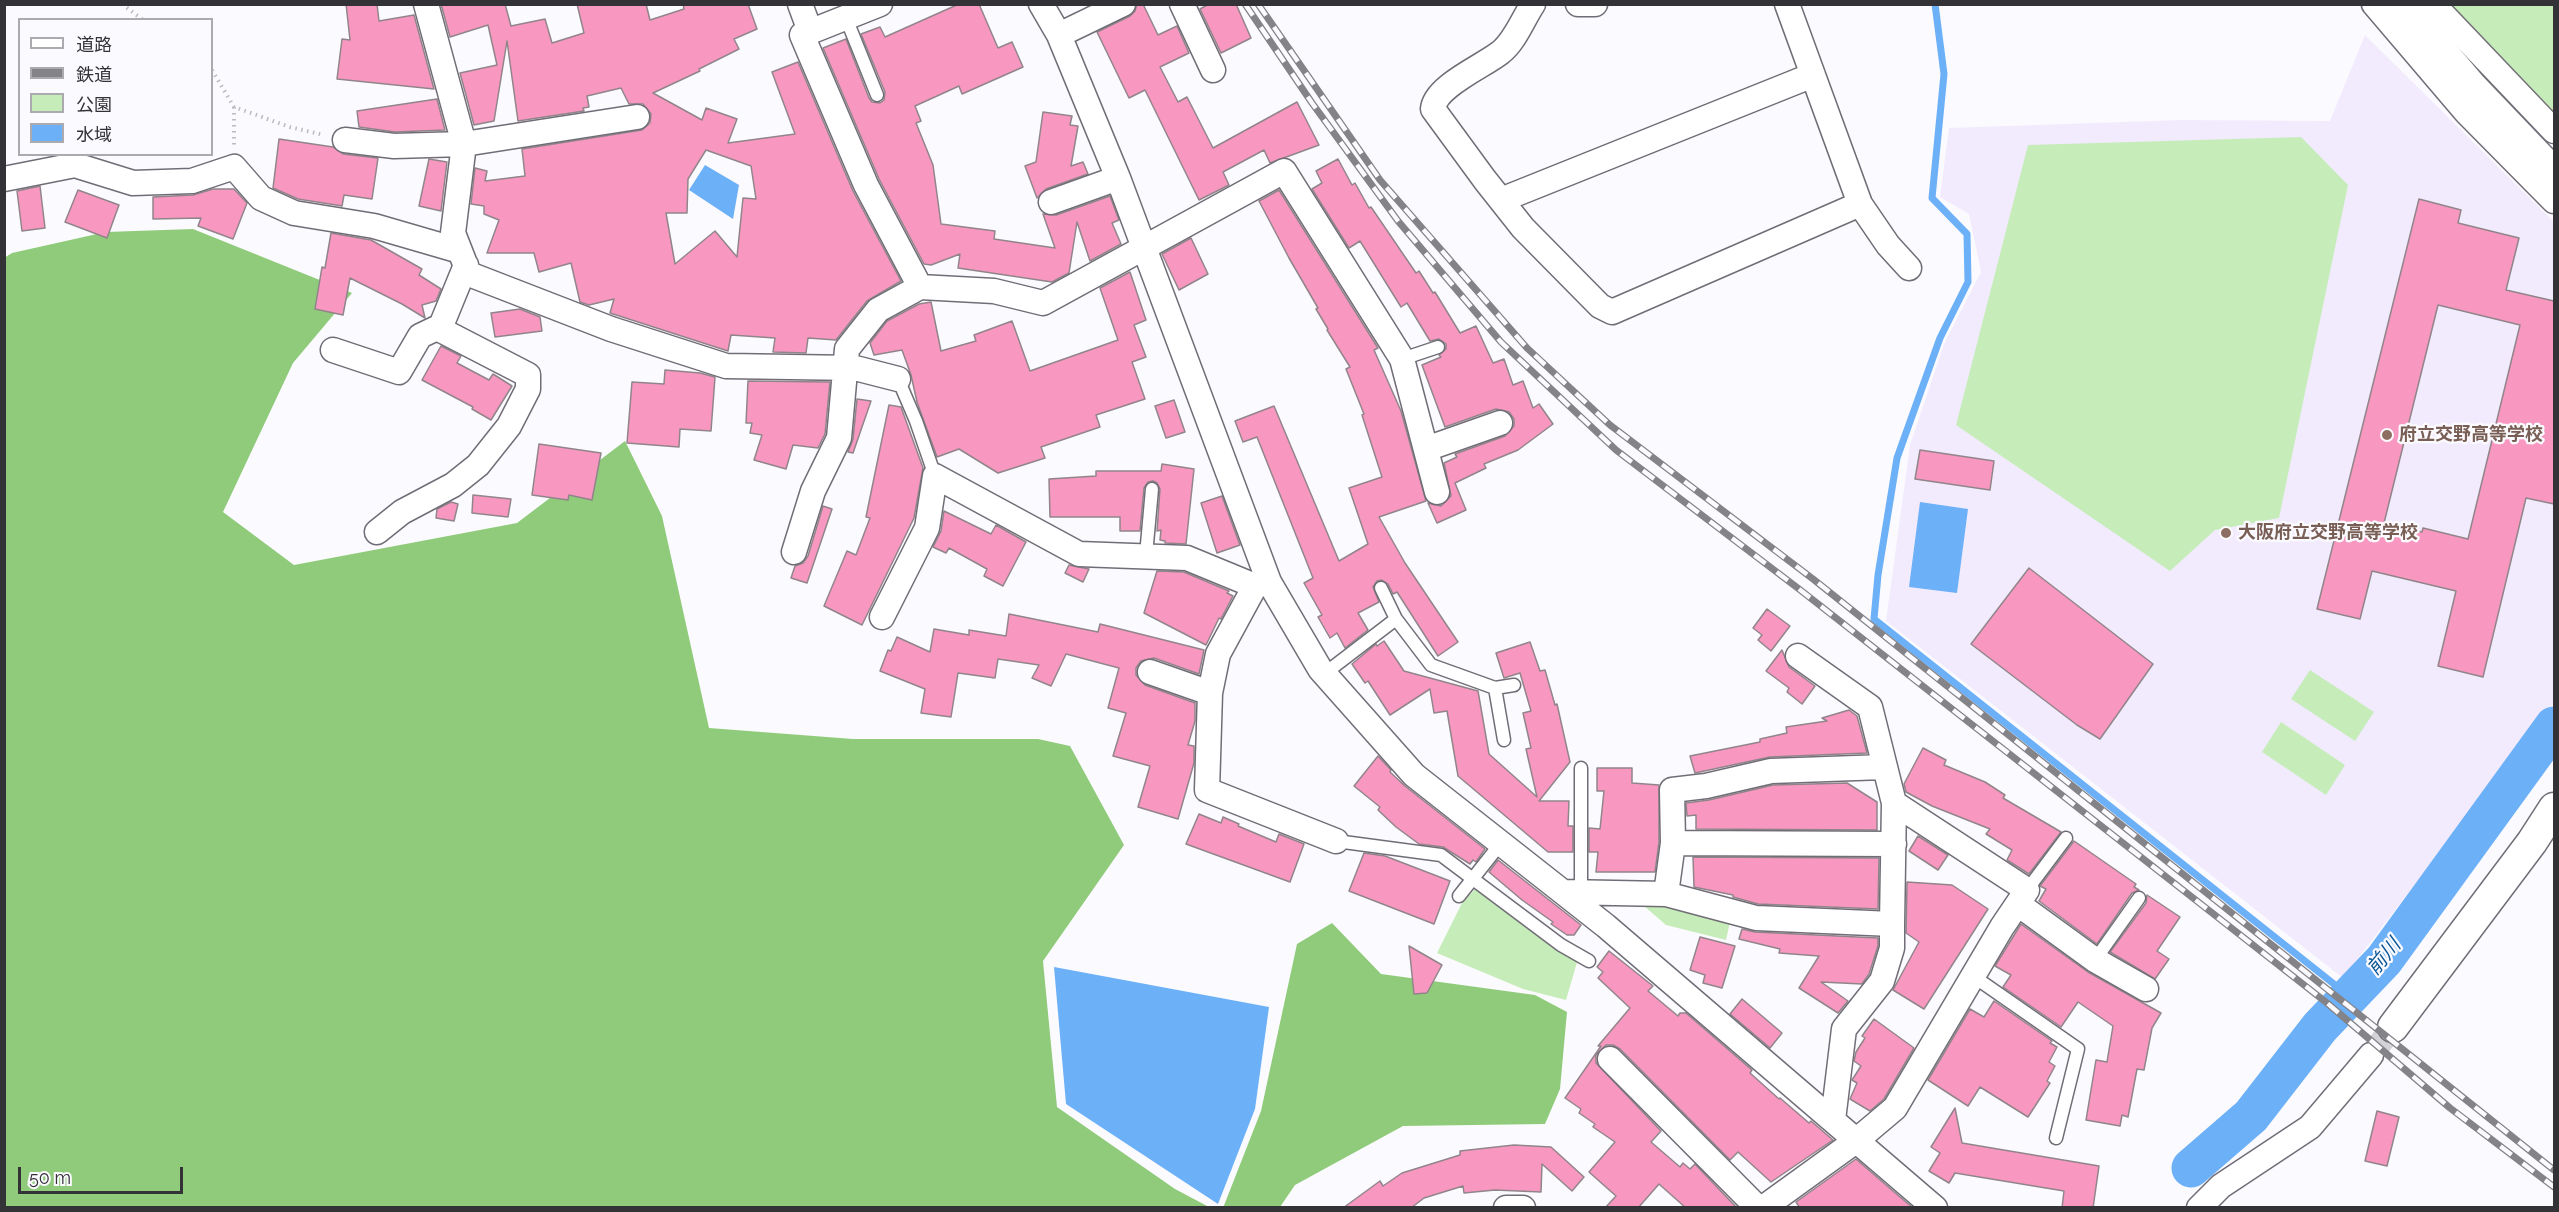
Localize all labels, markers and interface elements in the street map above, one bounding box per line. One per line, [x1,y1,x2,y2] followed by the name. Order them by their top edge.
[18,18,213,156] legend
[76,34,112,55] text: 道路
[76,64,112,85] text: 鉄道
[76,94,112,115] text: 公園
[76,124,112,145] text: 水域
[2399,424,2543,446] place label: 府立交野高等学校
[2380,428,2394,442] marker: 府立交野高等学校
[2238,522,2418,544] place label: 大阪府立交野高等学校
[2219,526,2233,540] marker: 大阪府立交野高等学校
[2362,934,2406,980] water label: 前川
[21,1155,186,1193] scale bar
[29,1167,71,1188] text: 50 m

